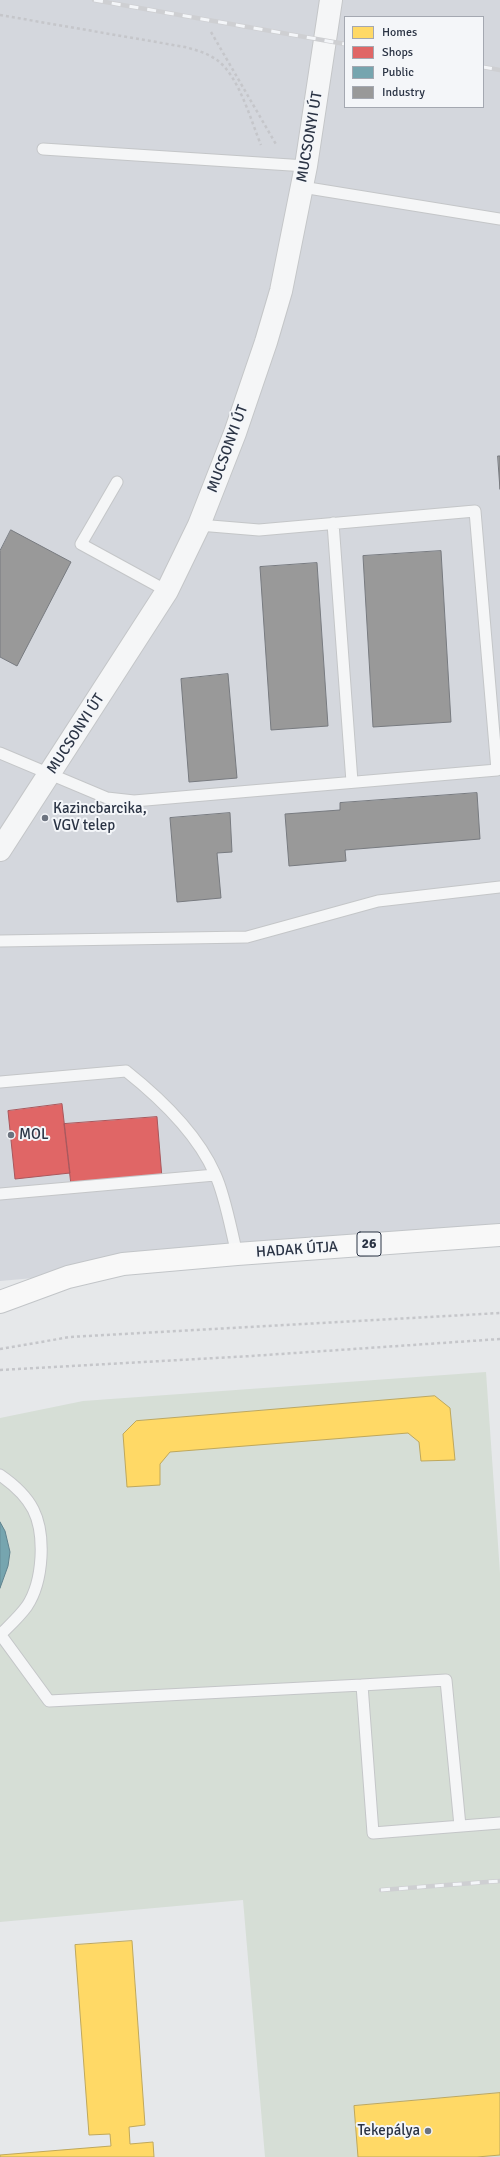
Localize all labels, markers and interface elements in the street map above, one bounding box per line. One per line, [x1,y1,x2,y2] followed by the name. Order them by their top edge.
[344,16,484,108] legend
[382,25,417,40] text: Homes
[382,45,413,60] text: Shops
[382,65,414,80] text: Public
[382,85,425,100] text: Industry
[293,90,327,184] street label: MUCSONYI ÚT
[204,403,252,495] street label: MUCSONYI ÚT
[43,690,109,778] street label: MUCSONYI ÚT
[53,800,147,835] place label: Kazincbarcika, VGV telep
[40,813,50,823] marker: Kazincbarcika, VGV telep
[19,1126,49,1144] place label: MOL
[6,1130,16,1140] marker: MOL
[357,1232,381,1256] road number: 26
[255,1238,339,1262] street label: HADAK ÚTJA
[357,2122,420,2140] place label: Tekepálya
[423,2126,433,2136] marker: Tekepálya

